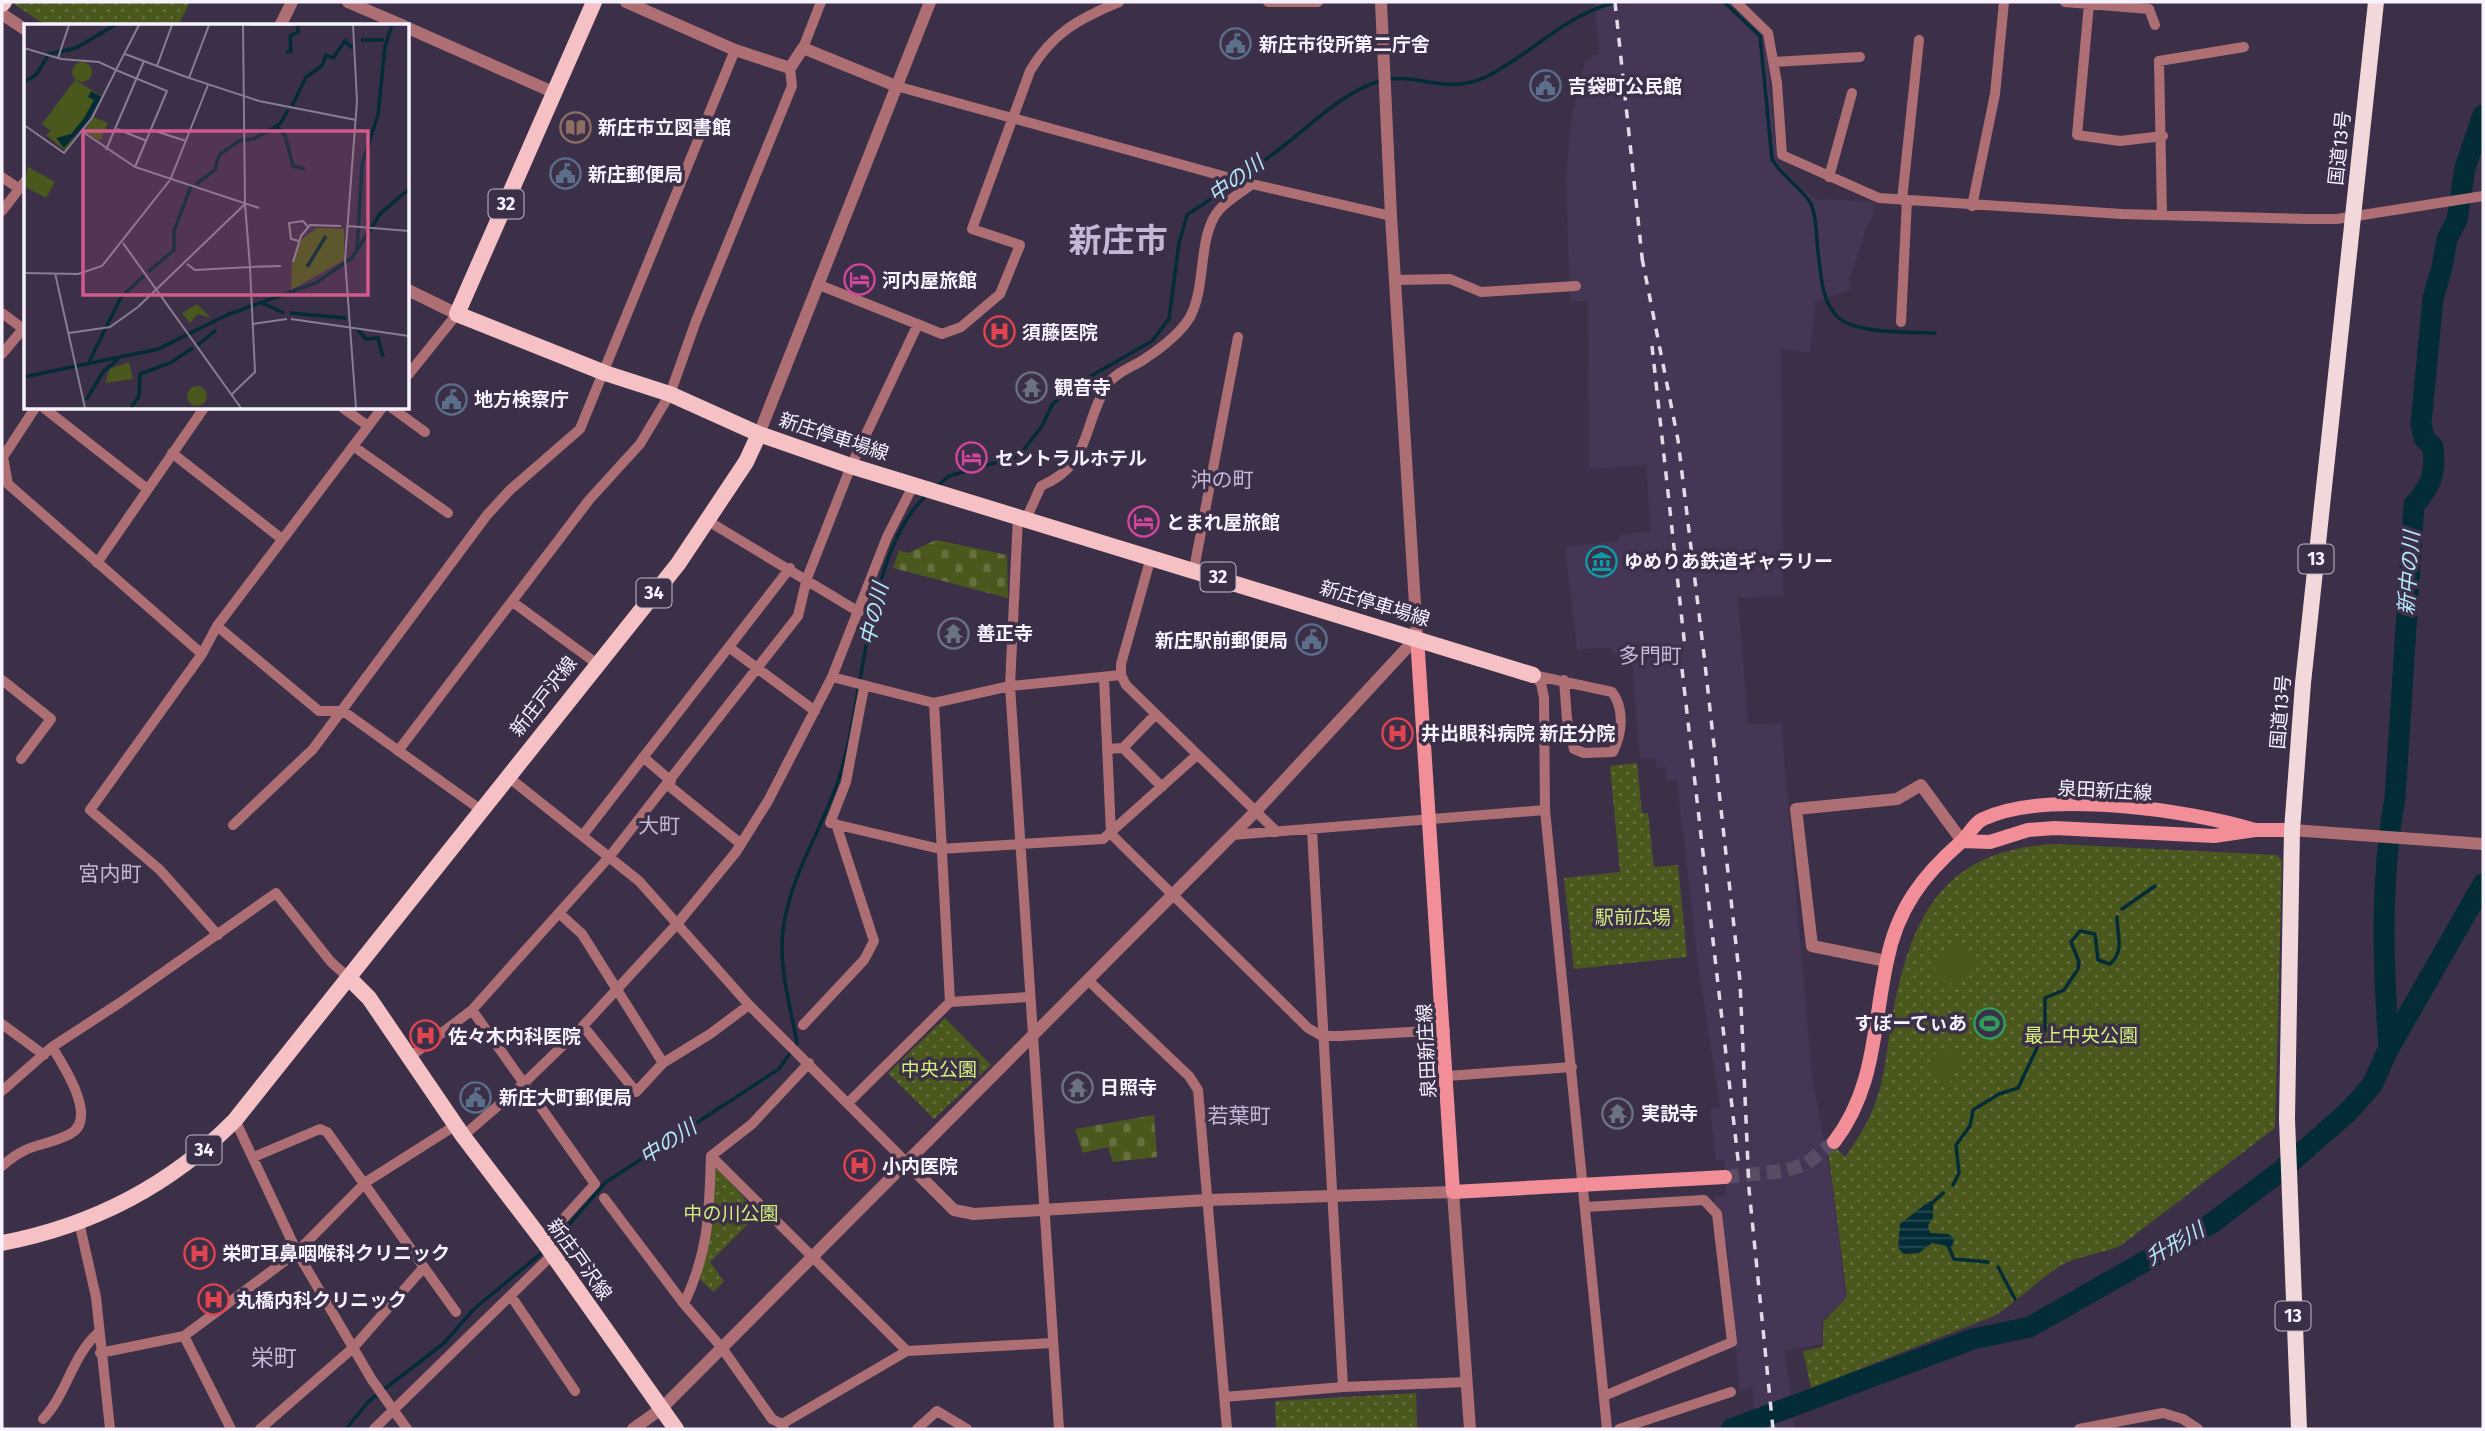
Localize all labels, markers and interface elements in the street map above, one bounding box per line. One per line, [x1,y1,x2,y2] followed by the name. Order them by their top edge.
[24,24,410,410] inset map
[1219,27,1253,61] public building icon: 新庄市役所第二庁舎
[1259,33,1430,56] place label: 新庄市役所第二庁舎
[1528,69,1562,103] public building icon: 吉袋町公民館
[1568,75,1682,98] place label: 吉袋町公民館
[558,110,592,144] library icon: 新庄市立図書館
[2324,110,2355,186] street label: 国道13号
[598,116,731,139] place label: 新庄市立図書館
[1203,149,1271,208] water label: 中の川
[548,157,582,191] public building icon: 新庄郵便局
[588,163,683,186] place label: 新庄郵便局
[489,190,524,218] road number: 32
[1069,221,1168,261] district label: 新庄市
[842,263,876,297] hotel icon: 河内屋旅館
[882,269,977,292] place label: 河内屋旅館
[982,315,1016,349] hospital icon: 須藤医院
[1022,321,1098,344] place label: 須藤医院
[1014,370,1048,404] temple icon: 観音寺
[1054,376,1111,399] place label: 観音寺
[434,382,468,416] public building icon: 地方検察庁
[474,388,569,411] place label: 地方検察庁
[776,408,892,465] street label: 新庄停車場線
[955,441,989,475] hotel icon: セントラルホテル
[995,447,1147,470] place label: セントラルホテル
[1191,467,1254,493] district label: 沖の町
[1126,505,1160,539] hotel icon: とまれ屋旅館
[1166,511,1280,534] place label: とまれ屋旅館
[2393,528,2425,616] water label: 新中の川
[1584,544,1618,578] museum icon: ゆめりあ鉄道ギャラリー
[2298,544,2334,574] road number: 13
[1624,550,1833,573] place label: ゆめりあ鉄道ギャラリー
[1200,562,1236,592] road number: 32
[1317,576,1433,631] street label: 新庄停車場線
[636,578,672,608] road number: 34
[854,578,894,648] water label: 中の川
[936,616,970,650] temple icon: 善正寺
[976,622,1033,645] place label: 善正寺
[1294,623,1328,657] public building icon: 新庄駅前郵便局
[1155,629,1288,652] place label: 新庄駅前郵便局
[1619,643,1682,669] district label: 多門町
[505,652,582,741] street label: 新庄戸沢線
[2266,674,2295,750] street label: 国道13号
[1381,716,1415,750] hospital icon: 井出眼科病院 新庄分院
[1421,722,1616,745] place label: 井出眼科病院 新庄分院
[2057,777,2153,804] street label: 泉田新庄線
[638,813,680,839] district label: 大町
[79,861,142,887] district label: 宮内町
[1595,906,1671,929] park label: 駅前広場
[1413,1003,1440,1099] street label: 泉田新庄線
[1973,1006,2007,1040] sports icon: すぽーてぃあ
[1854,1012,1967,1035] place label: すぽーてぃあ
[408,1019,442,1053] hospital icon: 佐々木内科医院
[2024,1024,2138,1047] park label: 最上中央公園
[448,1025,581,1048] place label: 佐々木内科医院
[901,1058,977,1081] park label: 中央公園
[1060,1070,1094,1104] temple icon: 日照寺
[1100,1076,1157,1099] place label: 日照寺
[459,1080,493,1114] public building icon: 新庄大町郵便局
[499,1086,632,1109] place label: 新庄大町郵便局
[1601,1096,1635,1130] temple icon: 実説寺
[1641,1102,1698,1125] place label: 実説寺
[1208,1103,1271,1129] district label: 若葉町
[635,1113,703,1170] water label: 中の川
[186,1135,222,1164] road number: 34
[842,1149,876,1183] hospital icon: 小内医院
[882,1155,958,1178] place label: 小内医院
[683,1202,779,1225] park label: 中の川公園
[542,1214,617,1304] street label: 新庄戸沢線
[2141,1216,2211,1271] water label: 升形川
[182,1236,216,1270] hospital icon: 栄町耳鼻咽喉科クリニック
[222,1242,450,1265] place label: 栄町耳鼻咽喉科クリニック
[196,1283,230,1317] hospital icon: 丸橋内科クリニック
[236,1289,407,1312] place label: 丸橋内科クリニック
[2276,1302,2310,1330] road number: 13
[251,1344,297,1372] district label: 栄町

